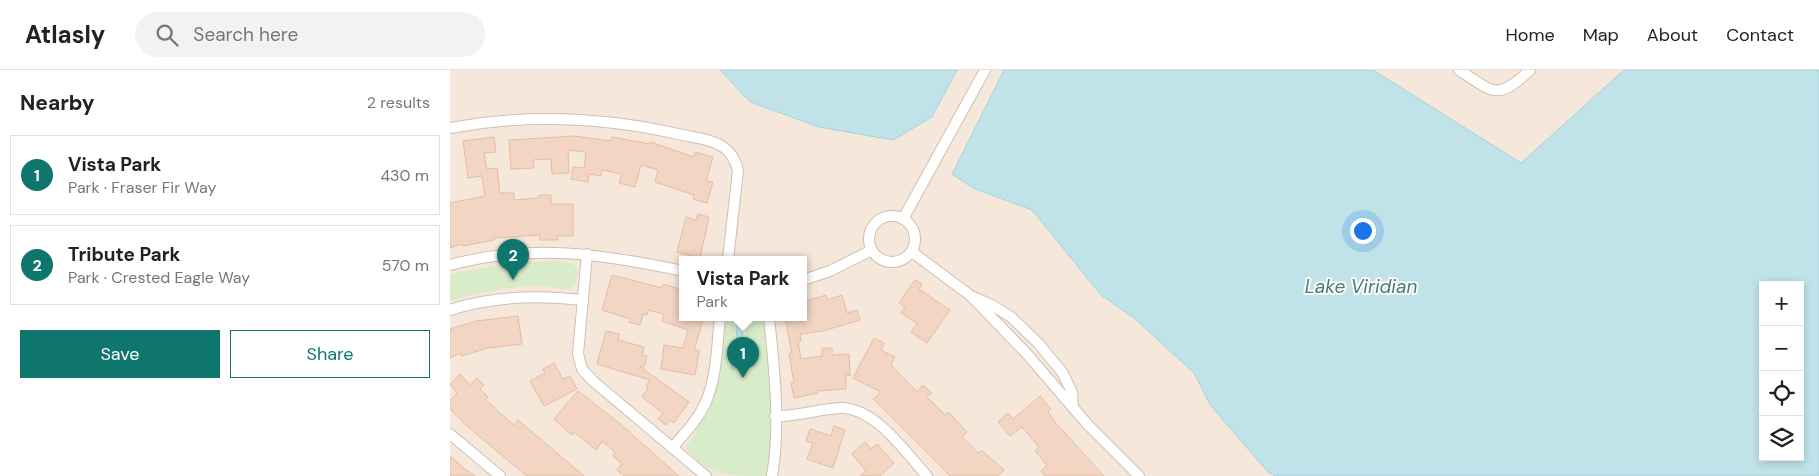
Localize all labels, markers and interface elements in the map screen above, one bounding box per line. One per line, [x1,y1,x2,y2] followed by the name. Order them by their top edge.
[135,12,485,57] search box
[25,19,105,50] text: Atlasly
[153,21,181,49] icon: search
[193,22,298,47] text: Search here
[1505,23,1555,47] text: Home
[1583,23,1619,47] text: Map
[1647,23,1698,47] text: About
[1726,23,1794,47] text: Contact
[20,89,94,117] text: Nearby
[367,92,430,113] text: 2 results
[68,152,161,177] text: Vista Park
[34,165,40,186] text: 1
[380,165,429,186] text: 430 m
[68,177,216,198] text: Park · Fraser Fir Way
[1350,218,1376,244] your location
[497,239,529,280] pin: 2
[68,242,180,267] text: Tribute Park
[32,255,42,276] text: 2
[382,255,429,276] text: 570 m
[679,256,807,321] popup
[696,266,790,291] text: Vista Park
[68,267,250,288] text: Park · Crested Eagle Way
[1305,274,1417,299] water label: Lake Viridian
[1759,281,1804,461] map controls
[1759,281,1804,326] button: +
[696,291,728,312] text: Park
[1759,326,1804,371] button: −
[20,330,220,378] button: Save
[230,330,430,378] button: Share
[727,337,759,378] pin: 1
[1759,371,1804,416] button: locate
[1759,416,1804,461] button: layers

